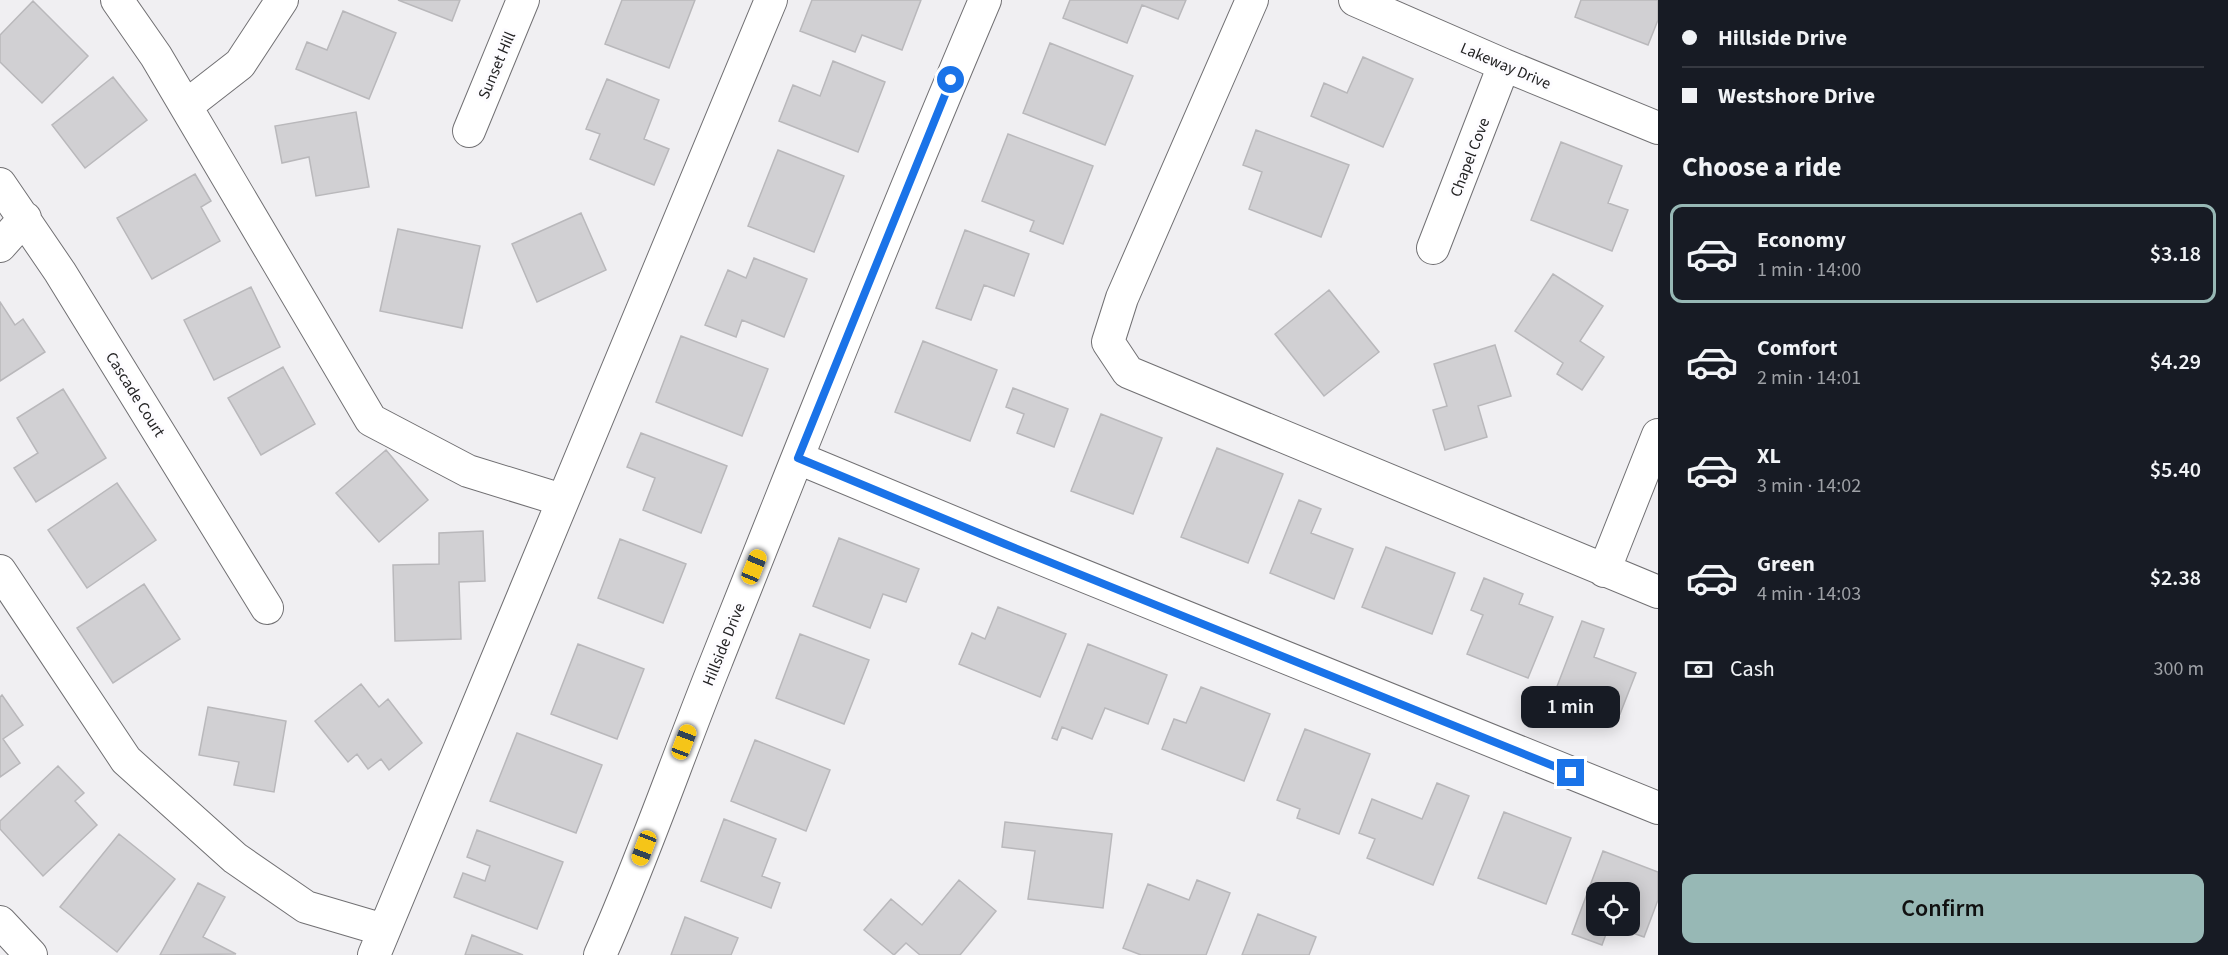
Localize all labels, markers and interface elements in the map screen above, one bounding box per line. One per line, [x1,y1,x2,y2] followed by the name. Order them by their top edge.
[1718,22,1847,54] text: Hillside Drive
[473,28,521,103] street label: Sunset Hill
[1457,37,1554,95] street label: Lakeway Drive
[937,66,964,93] route start
[1718,80,1875,112] text: Westshore Drive
[1445,115,1495,200] street label: Chapel Cove
[1682,148,1842,187] text: Choose a ride
[1757,224,1846,256] text: Economy
[1685,227,1739,281] icon: car
[2150,238,2201,270] text: $3.18
[1757,256,1861,284] text: 1 min · 14:00
[1757,332,1838,364] text: Comfort
[1685,335,1739,389] icon: car
[2150,346,2201,378] text: $4.29
[100,348,170,442] street label: Cascade Court
[1757,364,1861,392] text: 2 min · 14:01
[1757,440,1781,472] text: XL
[1685,443,1739,497] icon: car
[2150,454,2201,486] text: $5.40
[1757,472,1861,500] text: 3 min · 14:02
[739,547,769,587] car
[1757,548,1815,580] text: Green
[1685,551,1739,605] icon: car
[2150,562,2201,594] text: $2.38
[1757,580,1861,608] text: 4 min · 14:03
[697,599,751,689] street label: Hillside Drive
[1682,653,1715,686] icon: cash
[1730,653,1775,685] text: Cash
[2154,655,2204,683] text: 300 m
[1522,686,1620,728] callout: 1 min
[1547,693,1594,721] text: 1 min
[669,722,699,762] car
[1557,759,1584,786] route end
[629,828,659,868] car
[1682,874,2204,943] button: Confirm
[1586,882,1640,936] map controls
[1586,882,1640,936] button: locate

